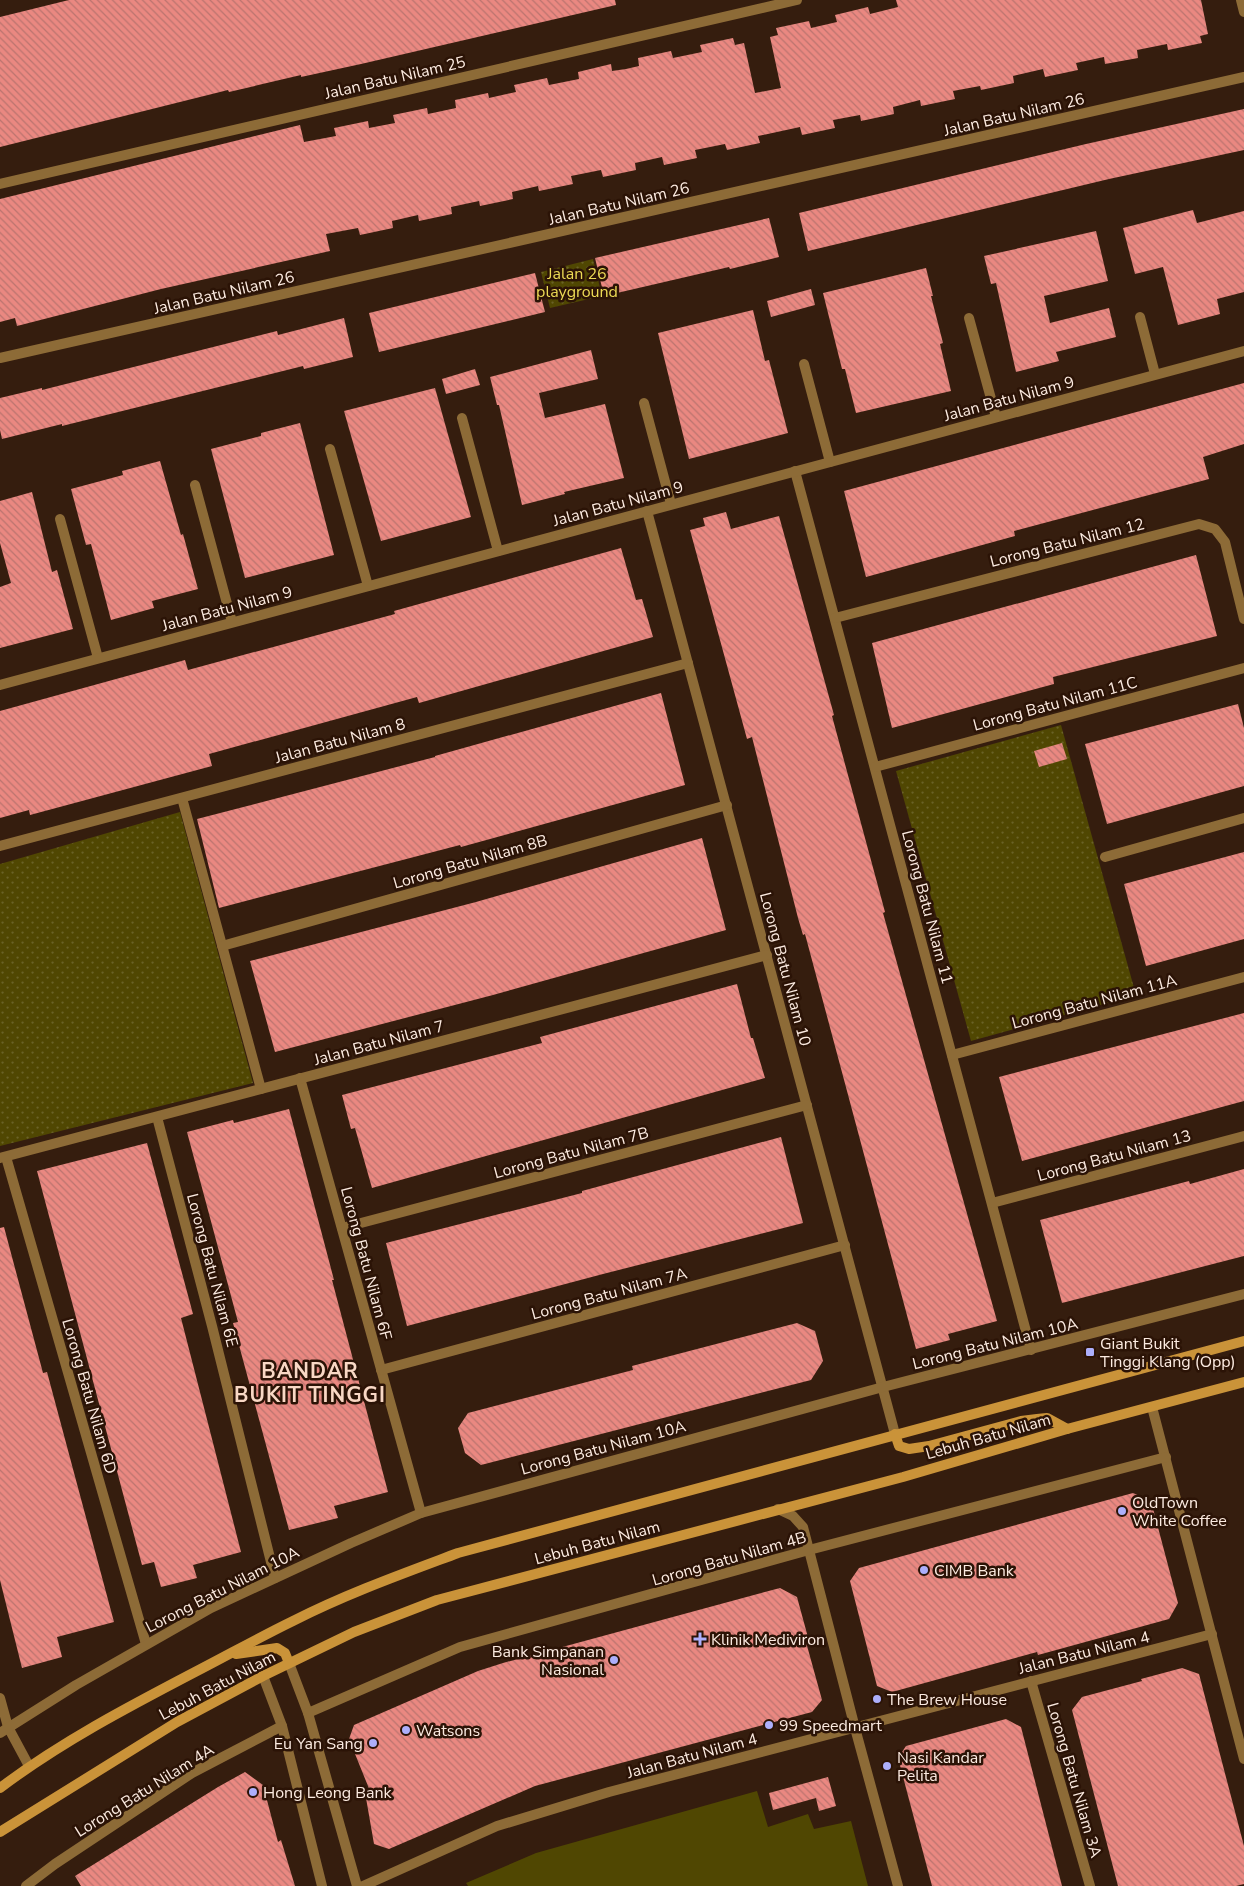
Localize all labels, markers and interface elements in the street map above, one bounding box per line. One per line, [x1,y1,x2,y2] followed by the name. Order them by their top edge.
[322,51,468,105] street label: Jalan Batu Nilam 25
[941,88,1087,142] street label: Jalan Batu Nilam 26
[546,177,692,231] street label: Jalan Batu Nilam 26
[536,263,618,303] park label: Jalan 26 playground
[151,266,297,320] street label: Jalan Batu Nilam 26
[941,371,1077,427] street label: Jalan Batu Nilam 9
[550,476,686,532] street label: Jalan Batu Nilam 9
[988,513,1147,573] street label: Lorong Batu Nilam 12
[159,581,295,637] street label: Jalan Batu Nilam 9
[971,671,1140,736] street label: Lorong Batu Nilam 11C
[272,713,408,769] street label: Jalan Batu Nilam 8
[896,828,958,987] street label: Lorong Batu Nilam 11
[391,829,550,895] street label: Lorong Batu Nilam 8B
[754,890,816,1049] street label: Lorong Batu Nilam 10
[1009,969,1180,1035] street label: Lorong Batu Nilam 11A
[311,1015,447,1071] street label: Jalan Batu Nilam 7
[491,1122,651,1184] street label: Lorong Batu Nilam 7B
[1035,1125,1194,1187] street label: Lorong Batu Nilam 13
[335,1184,397,1342] street label: Lorong Batu Nilam 6F
[181,1191,243,1349] street label: Lorong Batu Nilam 6E
[529,1262,690,1325] street label: Lorong Batu Nilam 7A
[910,1313,1081,1375] street label: Lorong Batu Nilam 10A
[56,1316,122,1477] street label: Lorong Batu Nilam 6D
[1100,1333,1236,1373] place label: Giant Bukit Tinggi Klang (Opp)
[1084,1346,1096,1358] marker: Giant Bukit Tinggi Klang (Opp)
[234,1357,386,1409] district label: BANDAR BUKIT TINGGI
[923,1409,1053,1465] street label: Lebuh Batu Nilam
[518,1415,689,1481] street label: Lorong Batu Nilam 10A
[1132,1492,1227,1532] place label: OldTown White Coffee
[1116,1505,1128,1517] marker: OldTown White Coffee
[532,1516,662,1570] street label: Lebuh Batu Nilam
[650,1526,809,1592] street label: Lorong Batu Nilam 4B
[142,1541,303,1638] street label: Lorong Batu Nilam 10A
[934,1560,1015,1582] place label: CIMB Bank
[918,1564,930,1576] marker: CIMB Bank
[1015,1626,1152,1680] street label: Jalan Batu Nilam 4
[711,1629,825,1651] place label: Klinik Mediviron
[693,1632,707,1646] marker: Klinik Mediviron
[492,1641,604,1681] place label: Bank Simpanan Nasional
[155,1646,280,1726] street label: Lebuh Batu Nilam
[608,1654,620,1666] marker: Bank Simpanan Nasional
[887,1689,1007,1711] place label: The Brew House
[871,1693,883,1705] marker: The Brew House
[1041,1700,1107,1861] street label: Lorong Batu Nilam 3A
[779,1715,882,1737] place label: 99 Speedmart
[763,1719,775,1731] marker: 99 Speedmart
[416,1720,480,1742] place label: Watsons
[400,1724,412,1736] marker: Watsons
[624,1728,760,1784] street label: Jalan Batu Nilam 4
[274,1733,363,1755] place label: Eu Yan Sang
[367,1737,379,1749] marker: Eu Yan Sang
[71,1739,219,1843] street label: Lorong Batu Nilam 4A
[897,1747,984,1787] place label: Nasi Kandar Pelita
[881,1760,893,1772] marker: Nasi Kandar Pelita
[263,1782,393,1804] place label: Hong Leong Bank
[247,1786,259,1798] marker: Hong Leong Bank

